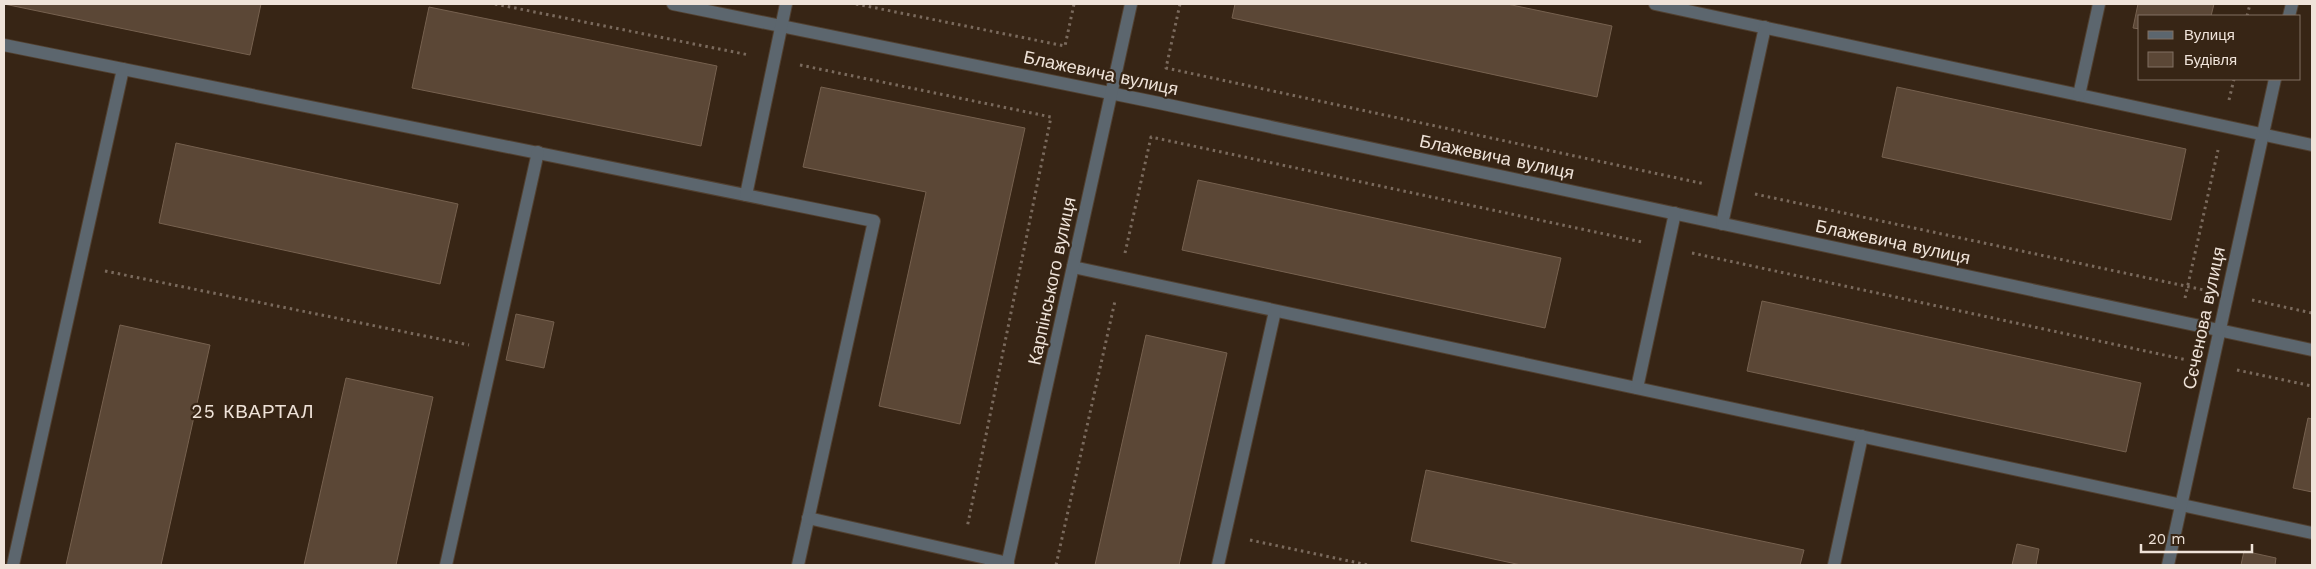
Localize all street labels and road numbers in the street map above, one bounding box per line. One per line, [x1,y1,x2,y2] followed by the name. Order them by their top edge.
[1022,46,1180,99] street label: Блажевича вулиця
[1418,130,1576,183] street label: Блажевича вулиця
[1023,195,1080,367] street label: Карпінського вулиця
[1814,215,1972,268] street label: Блажевича вулиця
[2178,245,2229,391] street label: Сєченова вулиця

